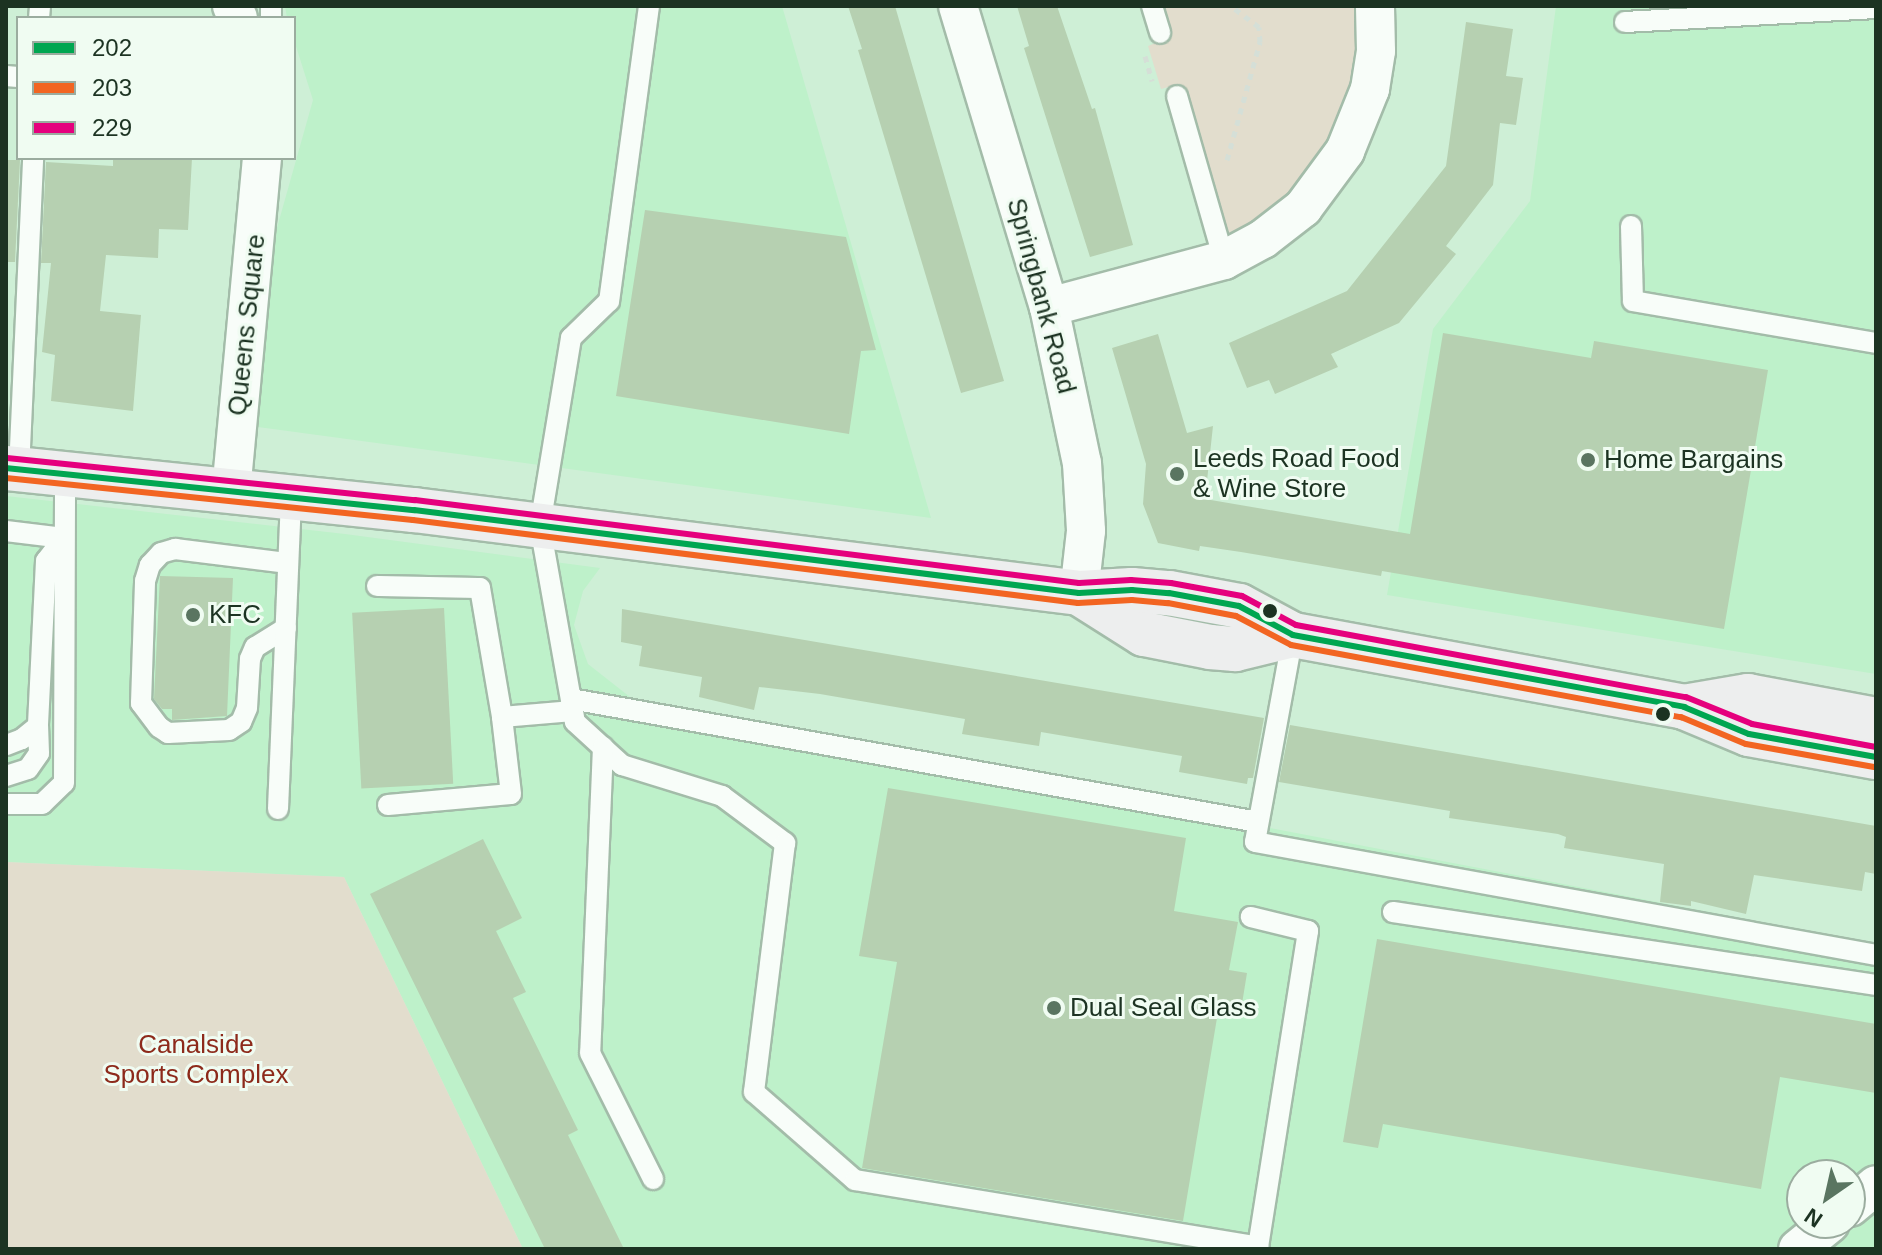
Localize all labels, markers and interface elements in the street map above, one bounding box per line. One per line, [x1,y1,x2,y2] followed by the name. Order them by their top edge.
[16,16,296,160] legend
[92,34,132,61] text: 202
[92,74,132,101] text: 203
[92,114,132,141] text: 229
[1000,195,1082,397] street label: Springbank Road
[222,233,272,417] street label: Queens Square
[1193,443,1400,504] place label: Leeds Road Food & Wine Store
[1604,444,1783,476] place label: Home Bargains
[1579,451,1597,469] marker: Home Bargains
[1168,465,1186,483] marker: Leeds Road Food & Wine Store
[209,599,261,631] place label: KFC
[1262,603,1278,619] unlabelled marker
[184,606,202,624] marker: KFC
[1655,706,1671,722] unlabelled marker
[1070,992,1256,1024] place label: Dual Seal Glass
[1045,999,1063,1017] marker: Dual Seal Glass
[104,1029,288,1090] park label: Canalside Sports Complex
[1786,1159,1866,1239] north arrow
[1800,1203,1827,1232] text: N

